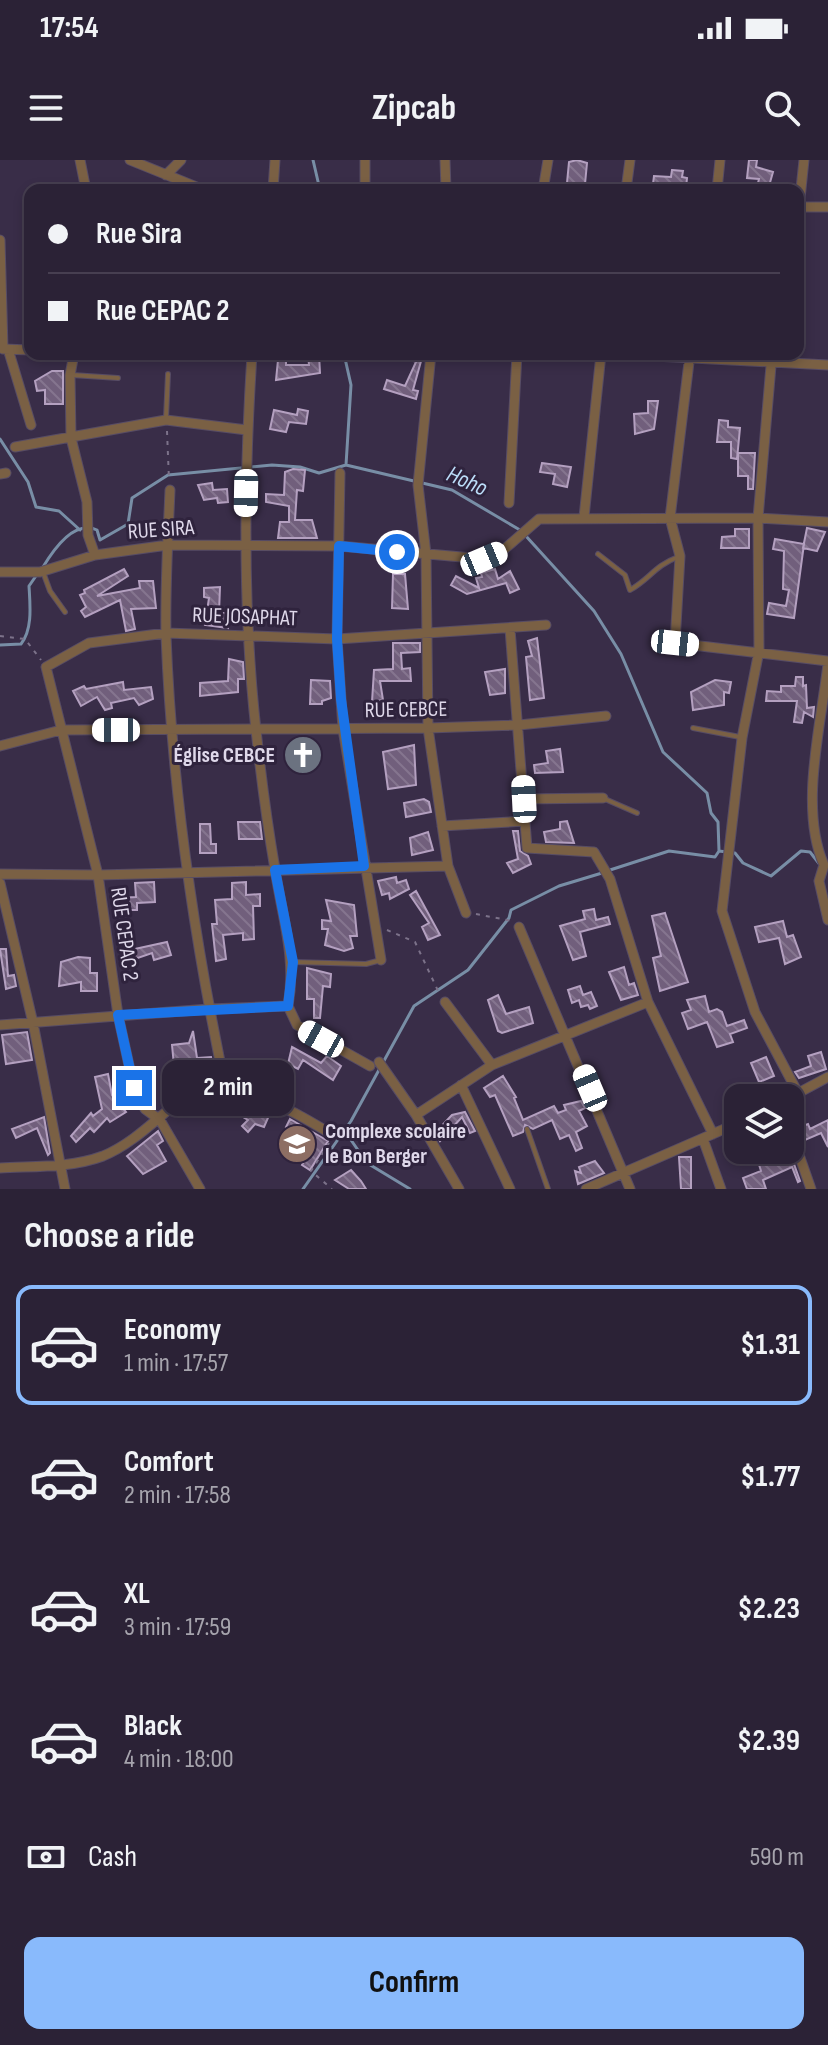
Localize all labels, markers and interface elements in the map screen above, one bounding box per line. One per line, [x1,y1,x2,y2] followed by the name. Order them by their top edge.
[40,10,98,46] text: 17:54
[24,86,68,130] icon: menu
[760,86,804,130] icon: search
[372,87,456,130] text: Zipcab
[96,216,182,252] text: Rue Sira
[96,293,229,329] text: Rue CEPAC 2
[442,459,492,503] water label: Hoho
[234,469,258,517] car
[127,514,196,546] street label: RUE SIRA
[379,534,415,570] route start
[457,539,511,579] car
[192,602,298,632] street label: RUE JOSAPHAT
[650,629,700,657] car
[364,696,448,724] street label: RUE CEBCE
[92,718,140,742] car
[282,734,324,776] church icon: Église CEBCE
[174,742,275,769] place label: Église CEBCE
[511,774,537,824] car
[104,885,144,983] street label: RUE CEPAC 2
[294,1017,348,1061] car
[162,1060,294,1116] callout: 2 min
[570,1061,610,1115] car
[116,1070,152,1106] route end
[203,1072,253,1103] text: 2 min
[724,1084,804,1164] map controls
[724,1084,804,1164] button: layers
[325,1118,466,1170] place label: Complexe scolaire le Bon Berger
[276,1123,318,1165] school or university icon: Complexe scolaire le Bon Berger
[24,1215,195,1258] text: Choose a ride
[28,1309,100,1381] icon: car
[124,1312,221,1348] text: Economy
[740,1327,800,1363] text: $1.31
[124,1348,228,1379] text: 1 min · 17:57
[28,1441,100,1513] icon: car
[124,1444,214,1480] text: Comfort
[740,1459,800,1495] text: $1.77
[124,1480,231,1511] text: 2 min · 17:58
[28,1573,100,1645] icon: car
[124,1576,150,1612] text: XL
[737,1591,800,1627] text: $2.23
[124,1612,231,1643] text: 3 min · 17:59
[28,1705,100,1777] icon: car
[124,1708,182,1744] text: Black
[737,1723,800,1759] text: $2.39
[124,1744,234,1775] text: 4 min · 18:00
[24,1835,68,1879] icon: cash
[88,1839,137,1875] text: Cash
[750,1842,804,1873] text: 590 m
[24,1937,804,2029] button: Confirm

